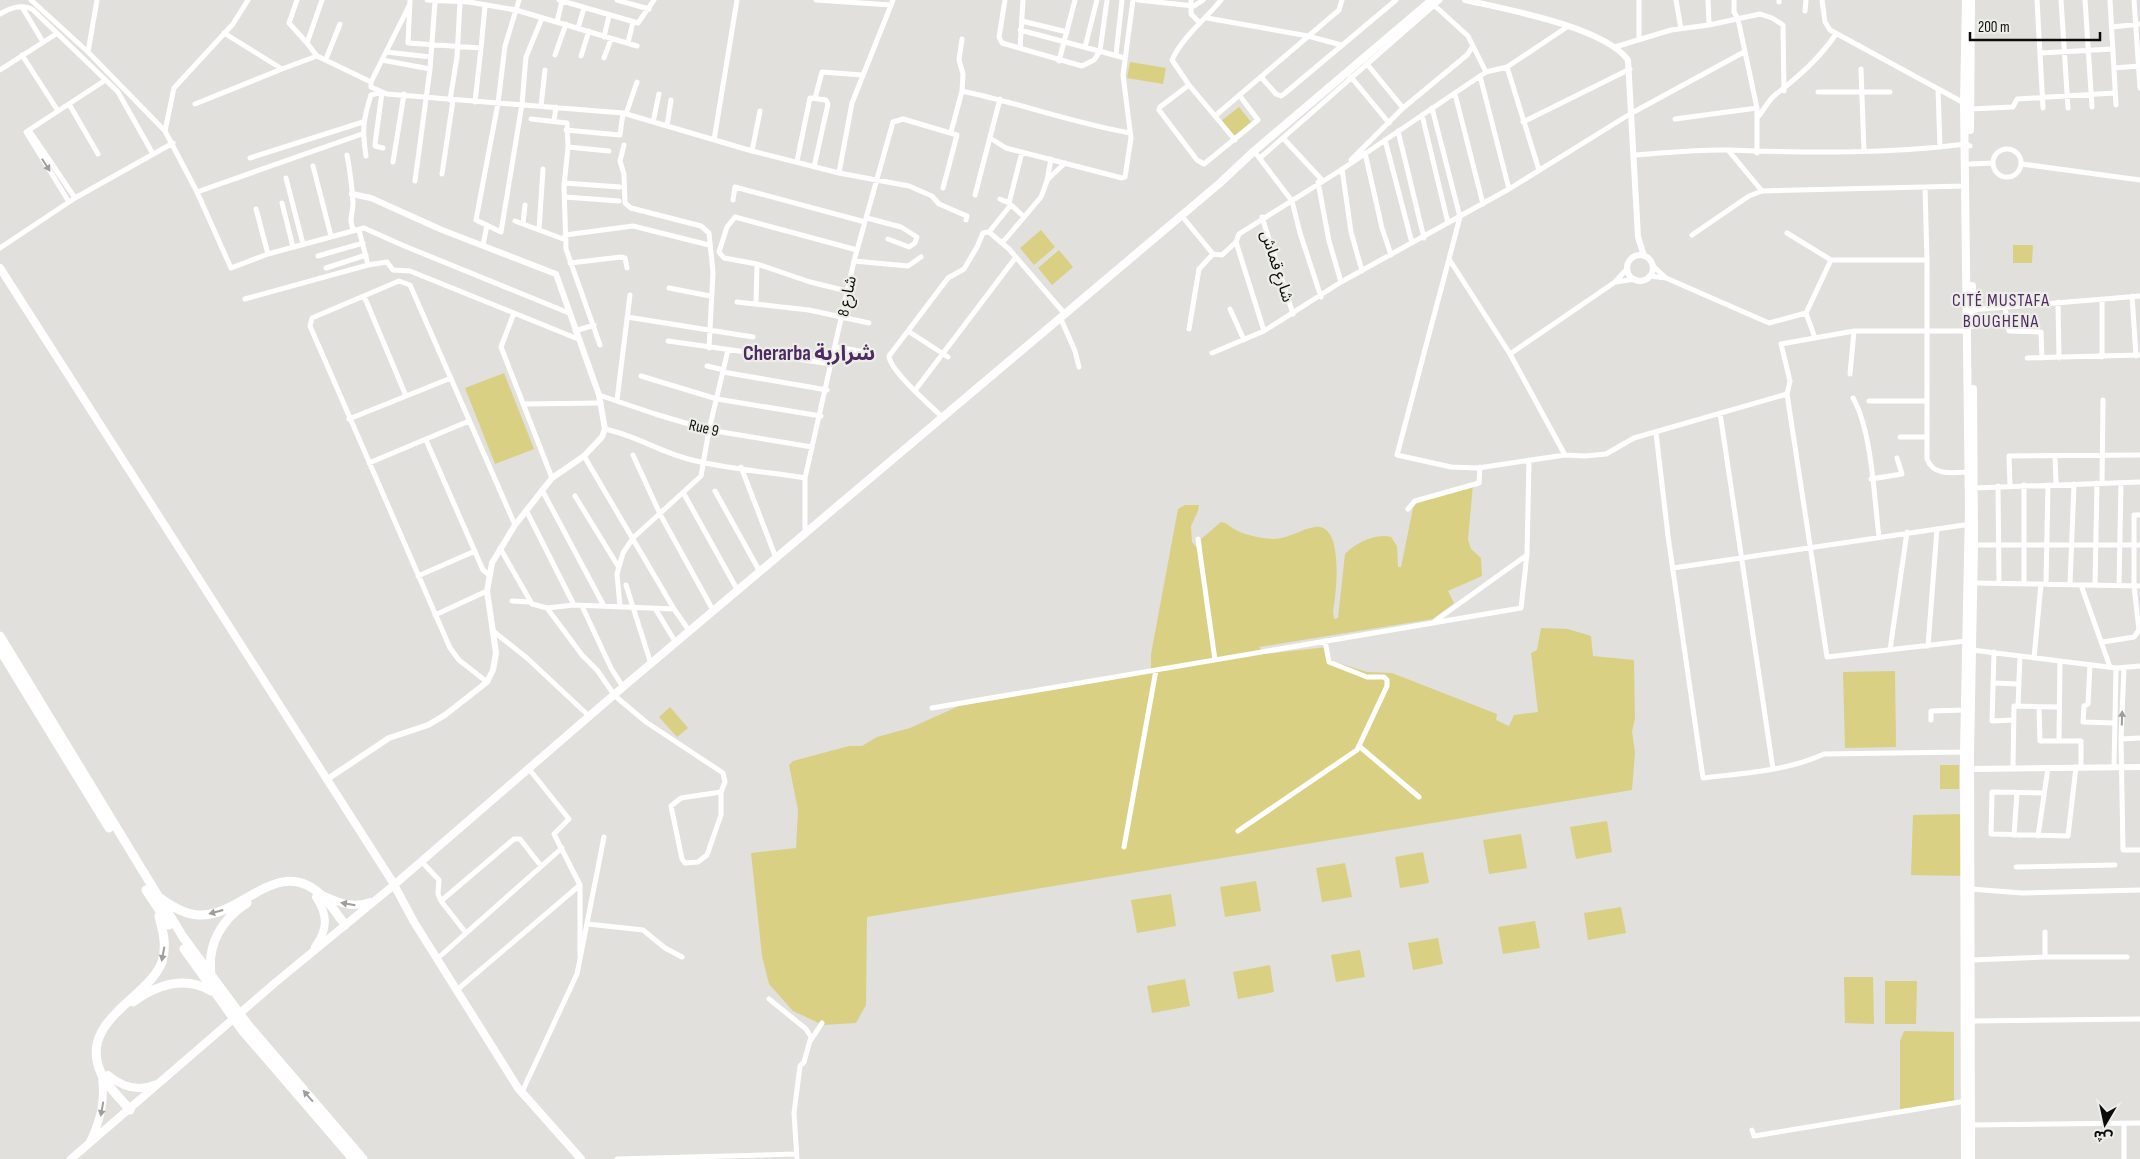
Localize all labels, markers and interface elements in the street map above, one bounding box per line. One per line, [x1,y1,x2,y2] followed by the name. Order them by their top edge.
[1970,10,2100,42] scale bar
[1978,18,2010,37] text: 200 m
[41,158,51,172] one-way arrow
[1254,228,1297,305] street label: شارع قماش
[834,274,863,319] street label: شارع 8
[1952,290,2050,332] district label: CITÉ MUSTAFA BOUGHENA
[743,341,875,366] district label: Cherarba شراربة
[687,416,720,441] street label: Rue 9
[2118,710,2126,726] one-way arrow
[339,900,355,908] one-way arrow
[209,908,224,916] one-way arrow
[159,947,167,962] one-way arrow
[303,1089,314,1102] one-way arrow
[2080,1099,2130,1149] north arrow
[97,1102,105,1118] one-way arrow
[2092,1126,2114,1146] text: ش

